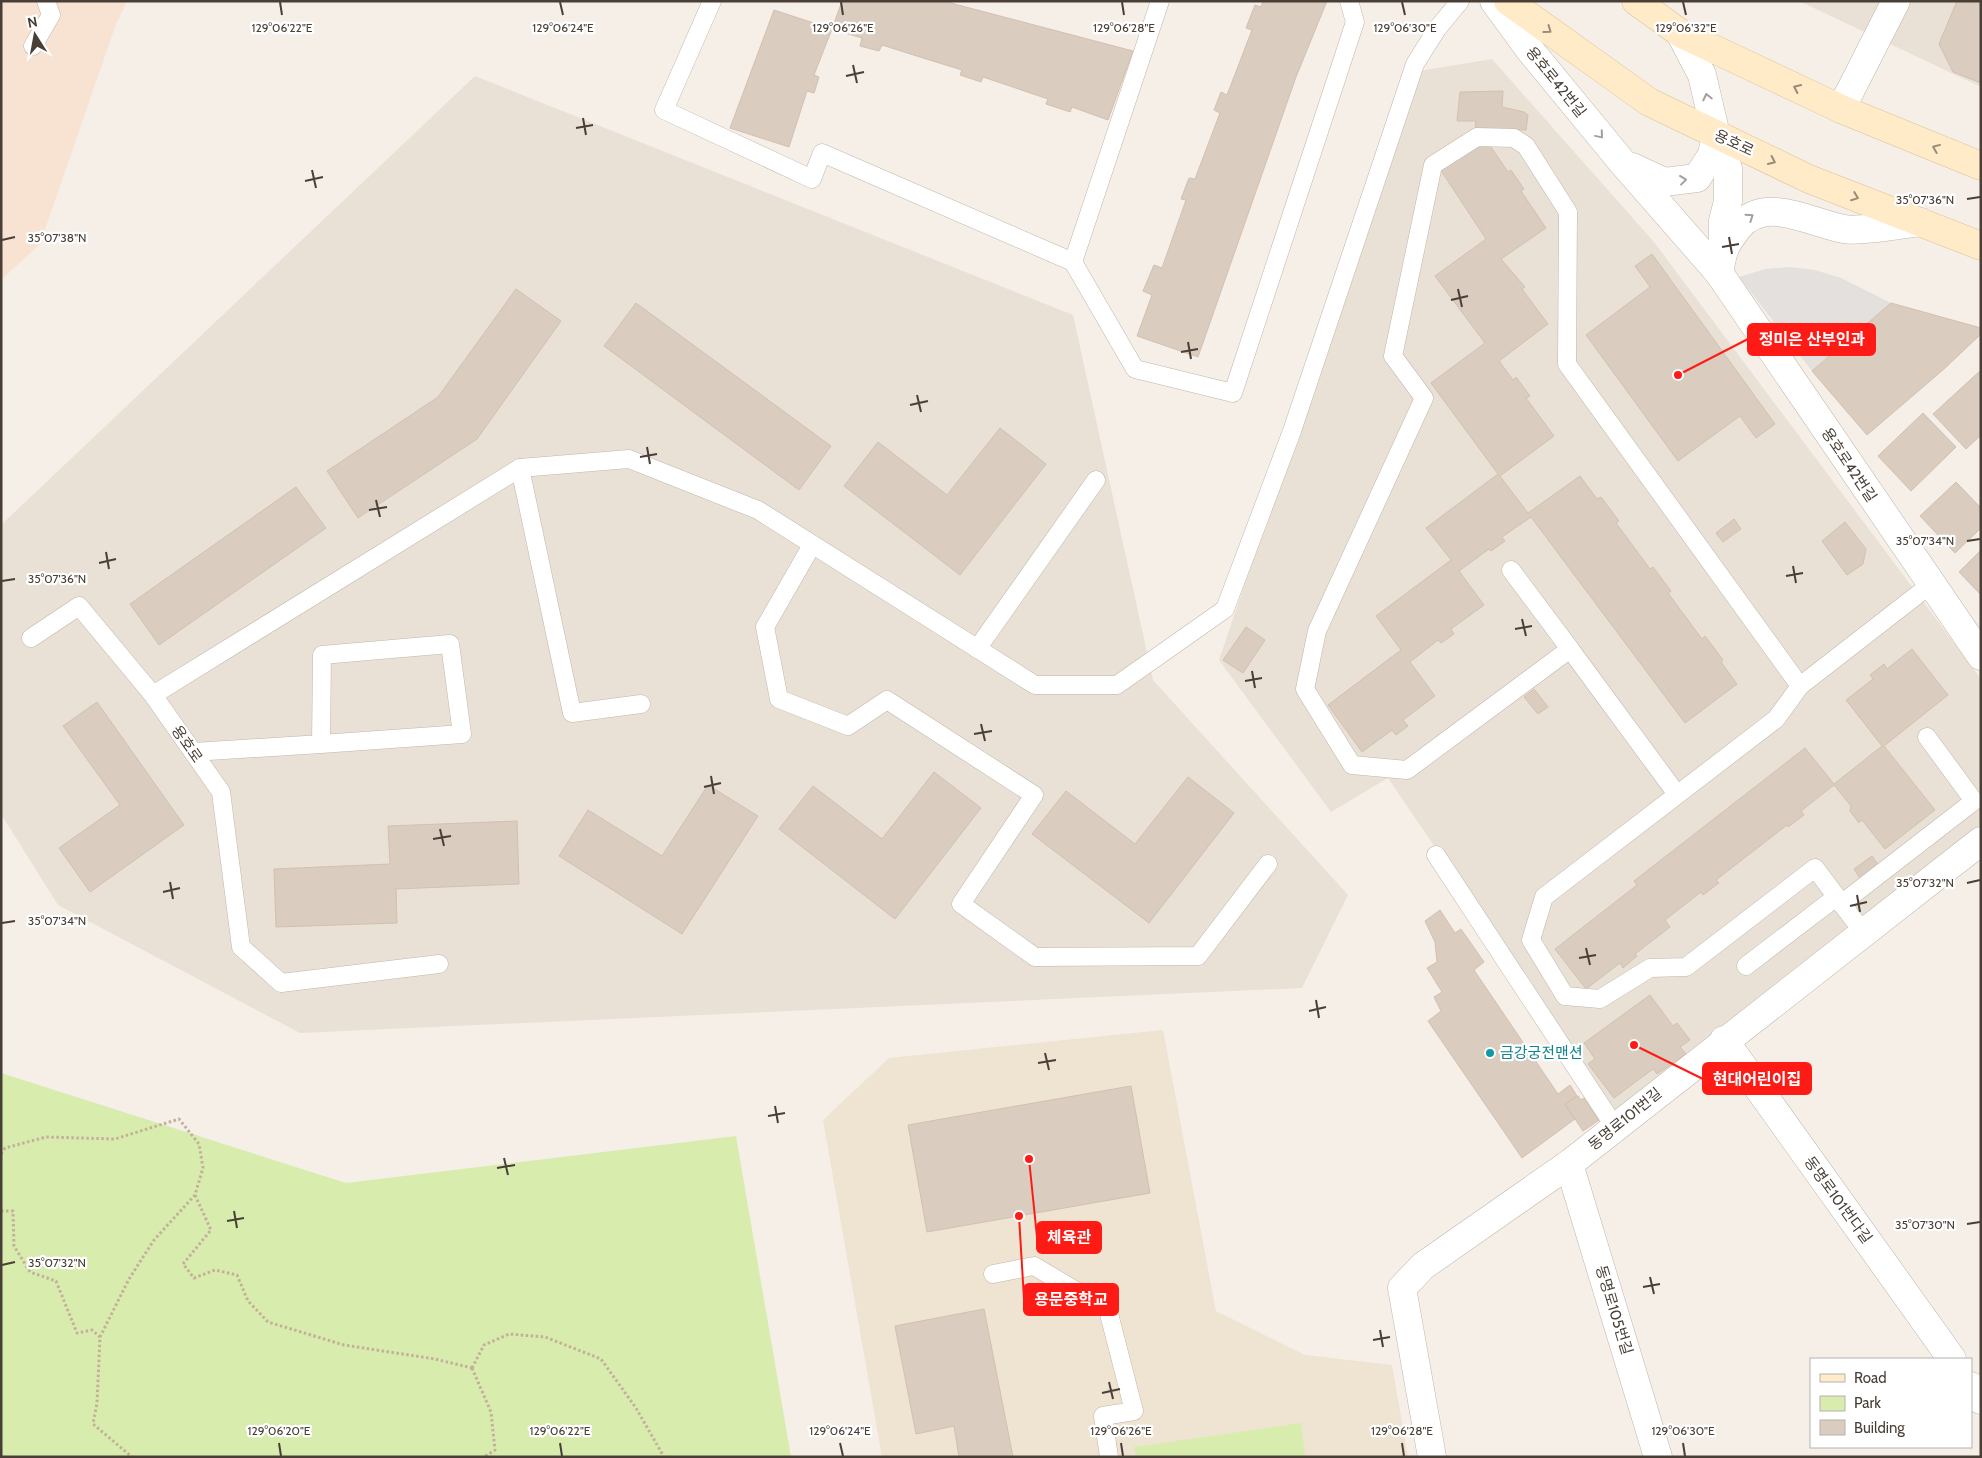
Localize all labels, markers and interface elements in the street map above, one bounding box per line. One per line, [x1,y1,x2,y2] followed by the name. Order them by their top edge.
[10,10,60,60] north arrow
[26,12,39,32] text: N
[252,20,313,35] text: 129°06'22"E
[532,20,594,35] text: 129°06'24"E
[812,20,874,35] text: 129°06'26"E
[1093,20,1155,35] text: 129°06'28"E
[1373,20,1437,35] text: 129°06'30"E
[1655,20,1717,35] text: 129°06'32"E
[1542,24,1551,33] one-way arrow
[1522,43,1590,121] street label: 용호로42번길
[1793,84,1802,95] one-way arrow
[1702,93,1713,102] one-way arrow
[1711,126,1757,160] street label: 용호로
[1594,130,1603,139] one-way arrow
[1932,144,1941,154] one-way arrow
[1766,155,1775,165] one-way arrow
[1680,175,1688,186] one-way arrow
[1850,190,1859,201] one-way arrow
[1896,192,1954,207] text: 35°07'36"N
[1744,214,1753,224] one-way arrow
[28,230,86,245] text: 35°07'38"N
[1748,324,1875,355] callout: 정미은 산부인과
[1759,330,1865,349] text: 정미은 산부인과
[1818,425,1880,505] street label: 용호로42번길
[1896,533,1954,548] text: 35°07'34"N
[28,571,86,586] text: 35°07'36"N
[168,722,206,766] street label: 용호로
[1896,875,1954,890] text: 35°07'32"N
[28,913,86,928] text: 35°07'34"N
[1500,1044,1583,1062] place label: 금강궁전맨션
[1484,1047,1496,1059] marker: 금강궁전맨션
[1703,1063,1811,1094] callout: 현대어린이집
[1713,1070,1801,1089] text: 현대어린이집
[1585,1084,1665,1154] street label: 동명로101번길
[1800,1153,1876,1247] street label: 동명로101번다길
[1895,1217,1955,1232] text: 35°07'30"N
[1037,1222,1101,1253] callout: 체육관
[1047,1228,1091,1247] text: 체육관
[28,1255,86,1270] text: 35°07'32"N
[1592,1263,1636,1357] street label: 동명로105번길
[1024,1284,1118,1315] callout: 용문중학교
[1034,1290,1108,1309] text: 용문중학교
[1810,1358,1972,1448] legend
[1854,1369,1887,1387] text: Road
[1854,1394,1881,1412] text: Park
[1854,1419,1905,1437] text: Building
[248,1423,311,1438] text: 129°06'20"E
[530,1423,591,1438] text: 129°06'22"E
[809,1423,871,1438] text: 129°06'24"E
[1090,1423,1152,1438] text: 129°06'26"E
[1371,1423,1433,1438] text: 129°06'28"E
[1651,1423,1715,1438] text: 129°06'30"E

